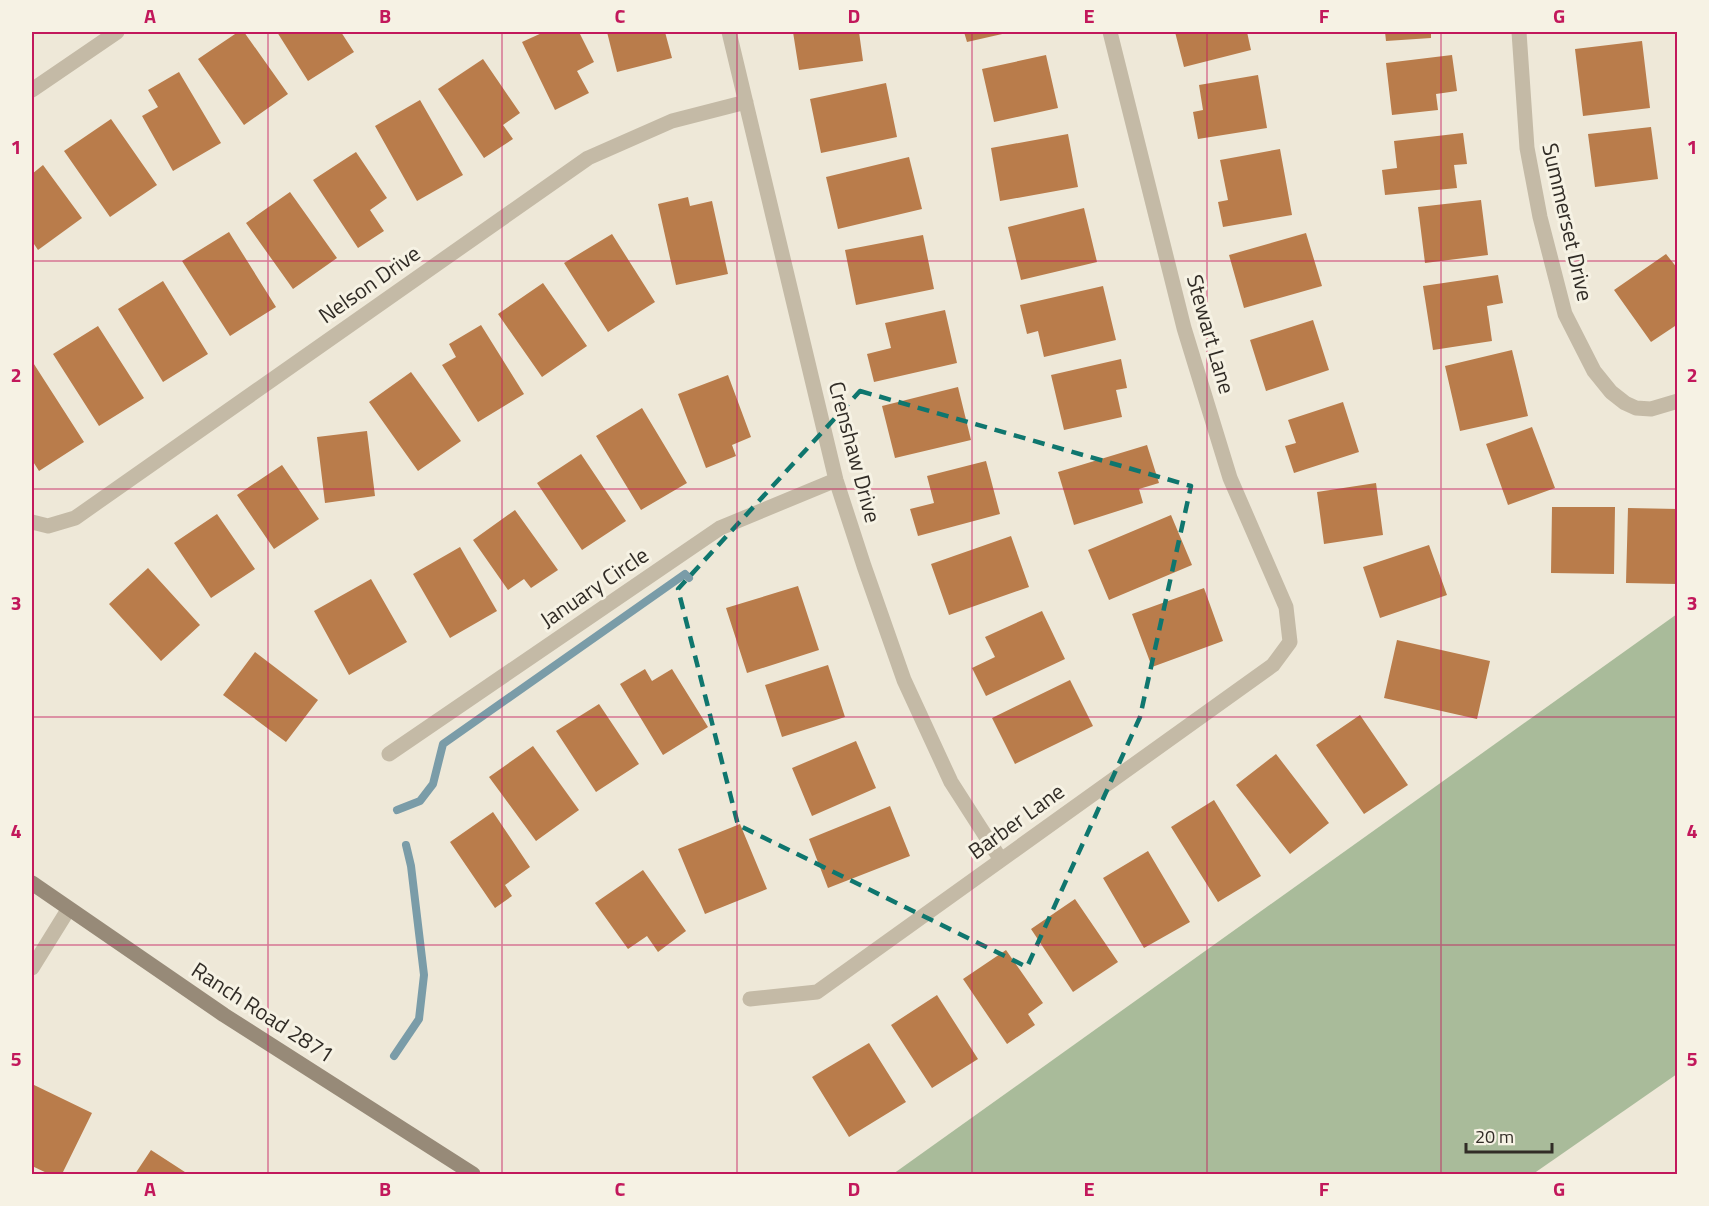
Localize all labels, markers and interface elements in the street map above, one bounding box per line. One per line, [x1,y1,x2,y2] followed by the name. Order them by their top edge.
[144,0,156,31] text: A
[379,0,391,31] text: B
[615,0,626,31] text: C
[848,0,860,31] text: D
[1083,0,1095,31] text: E
[1319,0,1330,31] text: F
[1553,0,1565,31] text: G
[10,131,22,162] text: 1
[1686,131,1698,162] text: 1
[1533,140,1603,304] street label: Summerset Drive
[311,236,427,332] street label: Nelson Drive
[1178,270,1244,398] street label: Stewart Lane
[10,359,22,390] text: 2
[1686,359,1698,390] text: 2
[820,378,890,526] street label: Crenshaw Drive
[533,538,655,636] street label: January Circle
[10,587,22,618] text: 3
[1686,587,1698,618] text: 3
[961,774,1071,868] street label: Barber Lane
[10,815,22,846] text: 4
[1686,815,1698,846] text: 4
[185,953,341,1071] street label: Ranch Road 2871
[10,1043,22,1074] text: 5
[1686,1043,1698,1074] text: 5
[1466,1116,1552,1154] scale bar
[1475,1123,1514,1150] text: 20 m
[144,1173,156,1204] text: A
[379,1173,391,1204] text: B
[615,1173,626,1204] text: C
[848,1173,860,1204] text: D
[1083,1173,1095,1204] text: E
[1319,1173,1330,1204] text: F
[1553,1173,1565,1204] text: G

